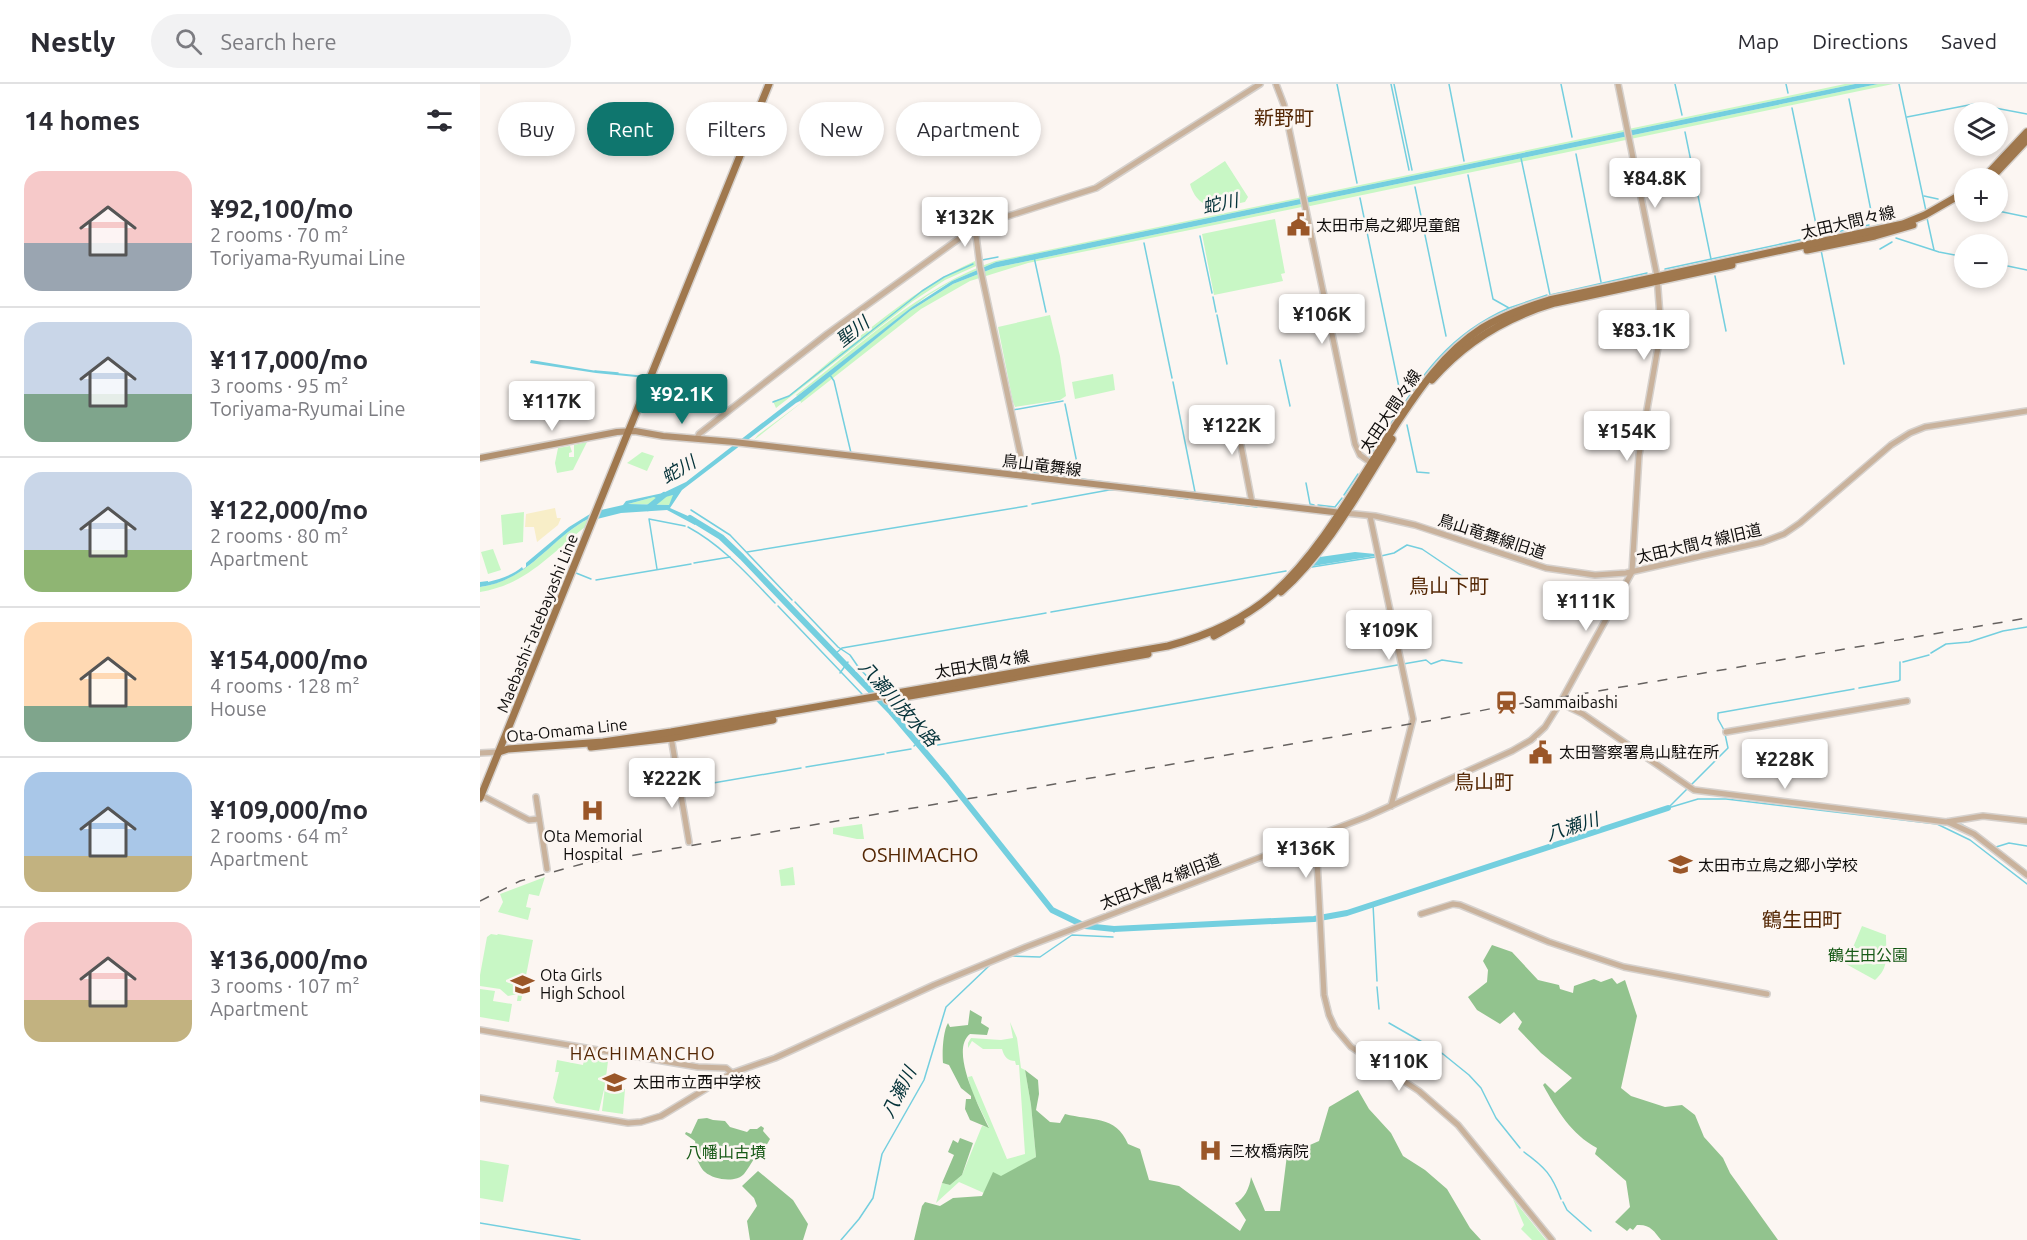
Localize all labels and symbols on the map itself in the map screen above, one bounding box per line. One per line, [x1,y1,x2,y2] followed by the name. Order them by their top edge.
[1254,106,1314,129] district label: 新野町
[1606,158,1704,209] pin: ¥84.8K
[1200,189,1242,217] water label: 蛇川
[923,197,1007,248] pin: ¥132K
[1799,202,1897,242] street label: 太田大間々線
[1285,212,1311,238] public building icon: 太田市鳥之郷児童館
[1316,216,1460,234] place label: 太田市鳥之郷児童館
[1280,294,1364,345] pin: ¥106K
[1595,310,1693,361] pin: ¥83.1K
[832,311,874,350] water label: 聖川
[1356,366,1424,456] street label: 太田大間々線
[633,374,731,425] pin: ¥92.1K
[510,381,594,432] pin: ¥117K
[1190,405,1274,456] pin: ¥122K
[1585,411,1669,462] pin: ¥154K
[657,450,700,487] water label: 蛇川
[1001,451,1083,479] street label: 鳥山竜舞線
[1436,510,1548,562] street label: 鳥山竜舞線旧道
[1635,520,1763,566] street label: 太田大間々線旧道
[493,531,581,715] street label: Maebashi-Tatebayashi Line
[1409,574,1489,597] district label: 鳥山下町
[1544,581,1628,632] pin: ¥111K
[1347,610,1431,661] pin: ¥109K
[933,647,1031,681] street label: 太田大間々線
[855,656,944,751] water label: 八瀬川放水路
[1493,689,1519,715] station icon: Sammaibashi
[1524,693,1618,711] place label: Sammaibashi
[506,715,628,745] street label: Ota-Omama Line
[1528,739,1554,765] public building icon: 太田警察署鳥山駐在所
[1743,739,1827,790] pin: ¥228K
[1559,743,1719,761] place label: 太田警察署鳥山駐在所
[630,758,714,809] pin: ¥222K
[1454,770,1514,793] district label: 鳥山町
[580,798,606,824] hospital icon: Ota Memorial Hospital
[1543,808,1603,844] water label: 八瀬川
[544,827,642,863] place label: Ota Memorial Hospital
[1264,828,1348,879] pin: ¥136K
[862,843,978,866] district label: OSHIMACHO
[1097,850,1223,912] street label: 太田大間々線旧道
[1667,852,1693,878] school or university icon: 太田市立鳥之郷小学校
[1698,856,1858,874] place label: 太田市立鳥之郷小学校
[1762,908,1842,931] district label: 鶴生田町
[1828,946,1908,964] park label: 鶴生田公園
[540,966,625,1002] place label: Ota Girls High School
[509,971,535,997] school or university icon: Ota Girls High School
[1357,1041,1441,1092] pin: ¥110K
[570,1043,716,1063] district label: HACHIMANCHO
[877,1062,920,1121] water label: 八瀬川
[602,1069,628,1095] school or university icon: 太田市立西中学校
[633,1073,761,1091] place label: 太田市立西中学校
[1198,1138,1224,1164] hospital icon: 三枚橋病院
[1229,1142,1309,1160] place label: 三枚橋病院
[686,1143,766,1161] park label: 八幡山古墳

